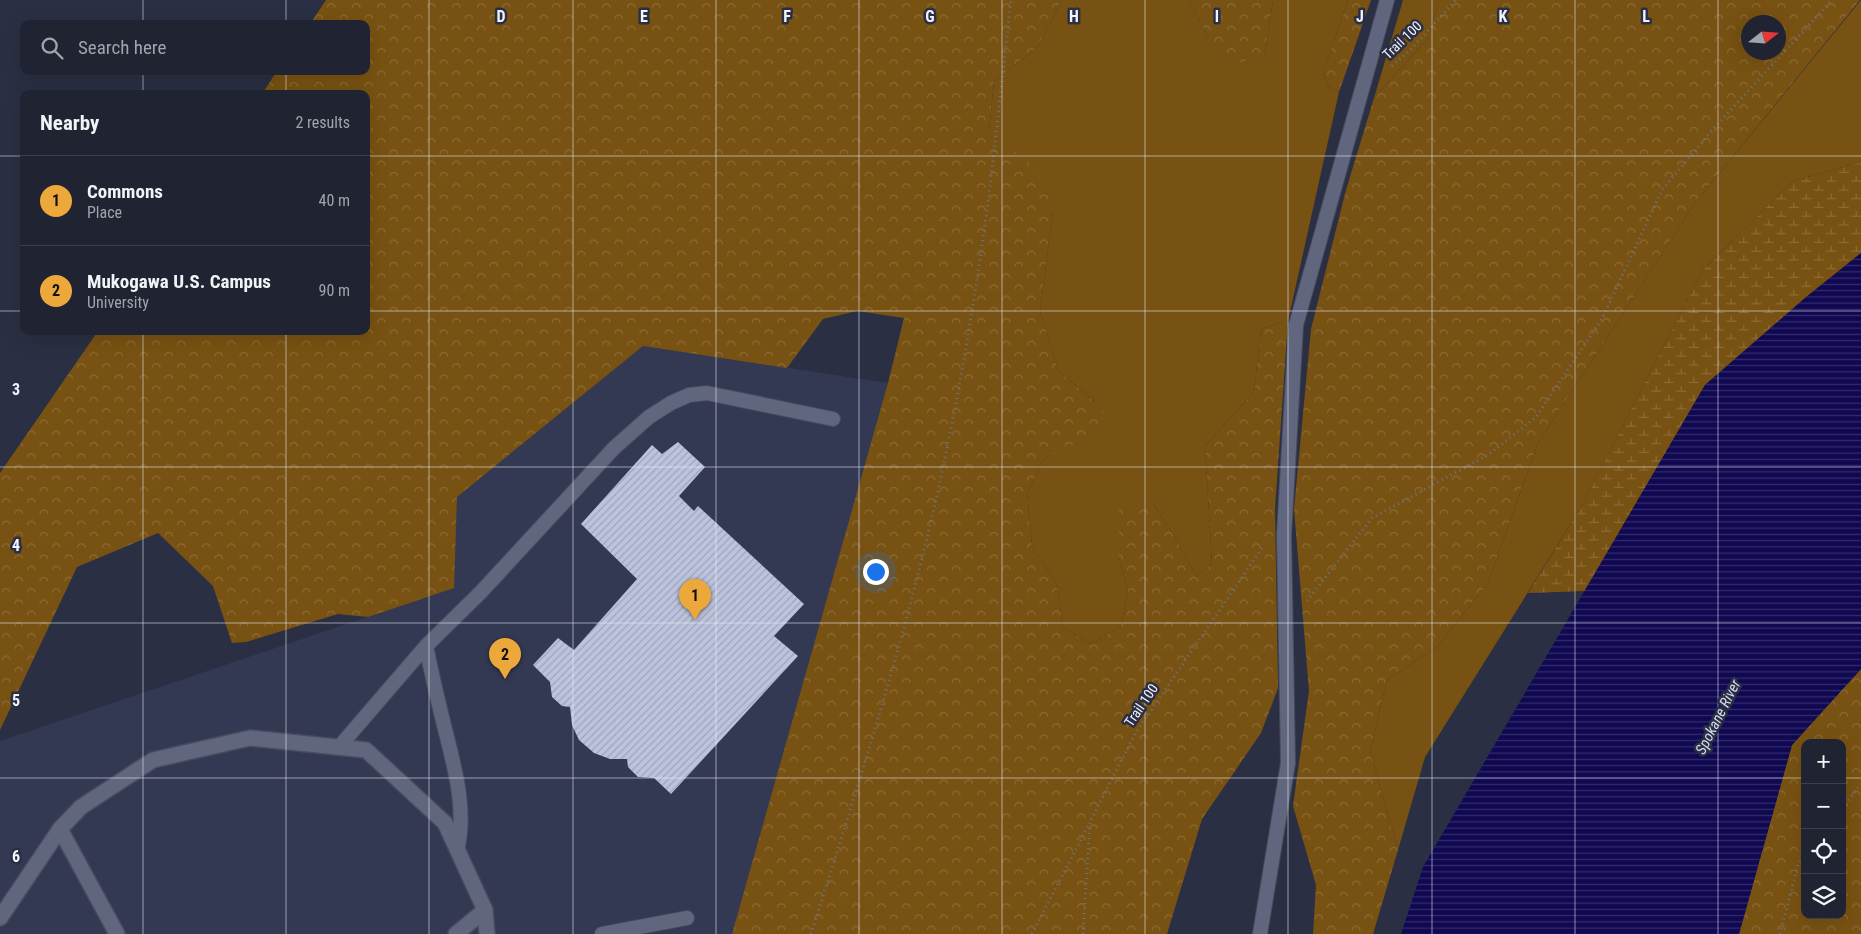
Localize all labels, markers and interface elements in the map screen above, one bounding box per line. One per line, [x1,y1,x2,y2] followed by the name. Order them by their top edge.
[496,7,506,26] text: D
[640,7,648,26] text: E
[783,7,791,26] text: F
[925,7,935,26] text: G
[1069,7,1079,26] text: H
[1215,7,1219,26] text: I
[1356,7,1364,26] text: J
[1499,7,1508,26] text: K
[1642,7,1650,26] text: L
[1741,15,1786,60] north arrow
[1379,18,1425,62] street label: Trail 100
[20,20,370,75] search box
[38,34,66,62] icon: search
[78,36,166,59] text: Search here
[40,111,99,135] text: Nearby
[295,113,350,132] text: 2 results
[87,180,163,203] text: Commons
[52,191,60,210] text: 1
[318,191,350,210] text: 40 m
[87,203,122,222] text: Place
[87,270,271,293] text: Mukogawa U.S. Campus
[52,281,60,300] text: 2
[318,281,350,300] text: 90 m
[87,293,149,312] text: University
[12,380,20,399] text: 3
[12,536,20,555] text: 4
[863,559,889,585] your location
[679,579,711,620] pin: 1
[489,638,521,679] pin: 2
[1692,676,1745,757] water label: Spokane River
[1121,681,1161,729] street label: Trail 100
[12,691,20,710] text: 5
[1801,739,1846,919] map controls
[1801,739,1846,784] button: +
[1801,784,1846,829] button: −
[1801,829,1846,874] button: locate
[12,847,20,866] text: 6
[1801,874,1846,919] button: layers

